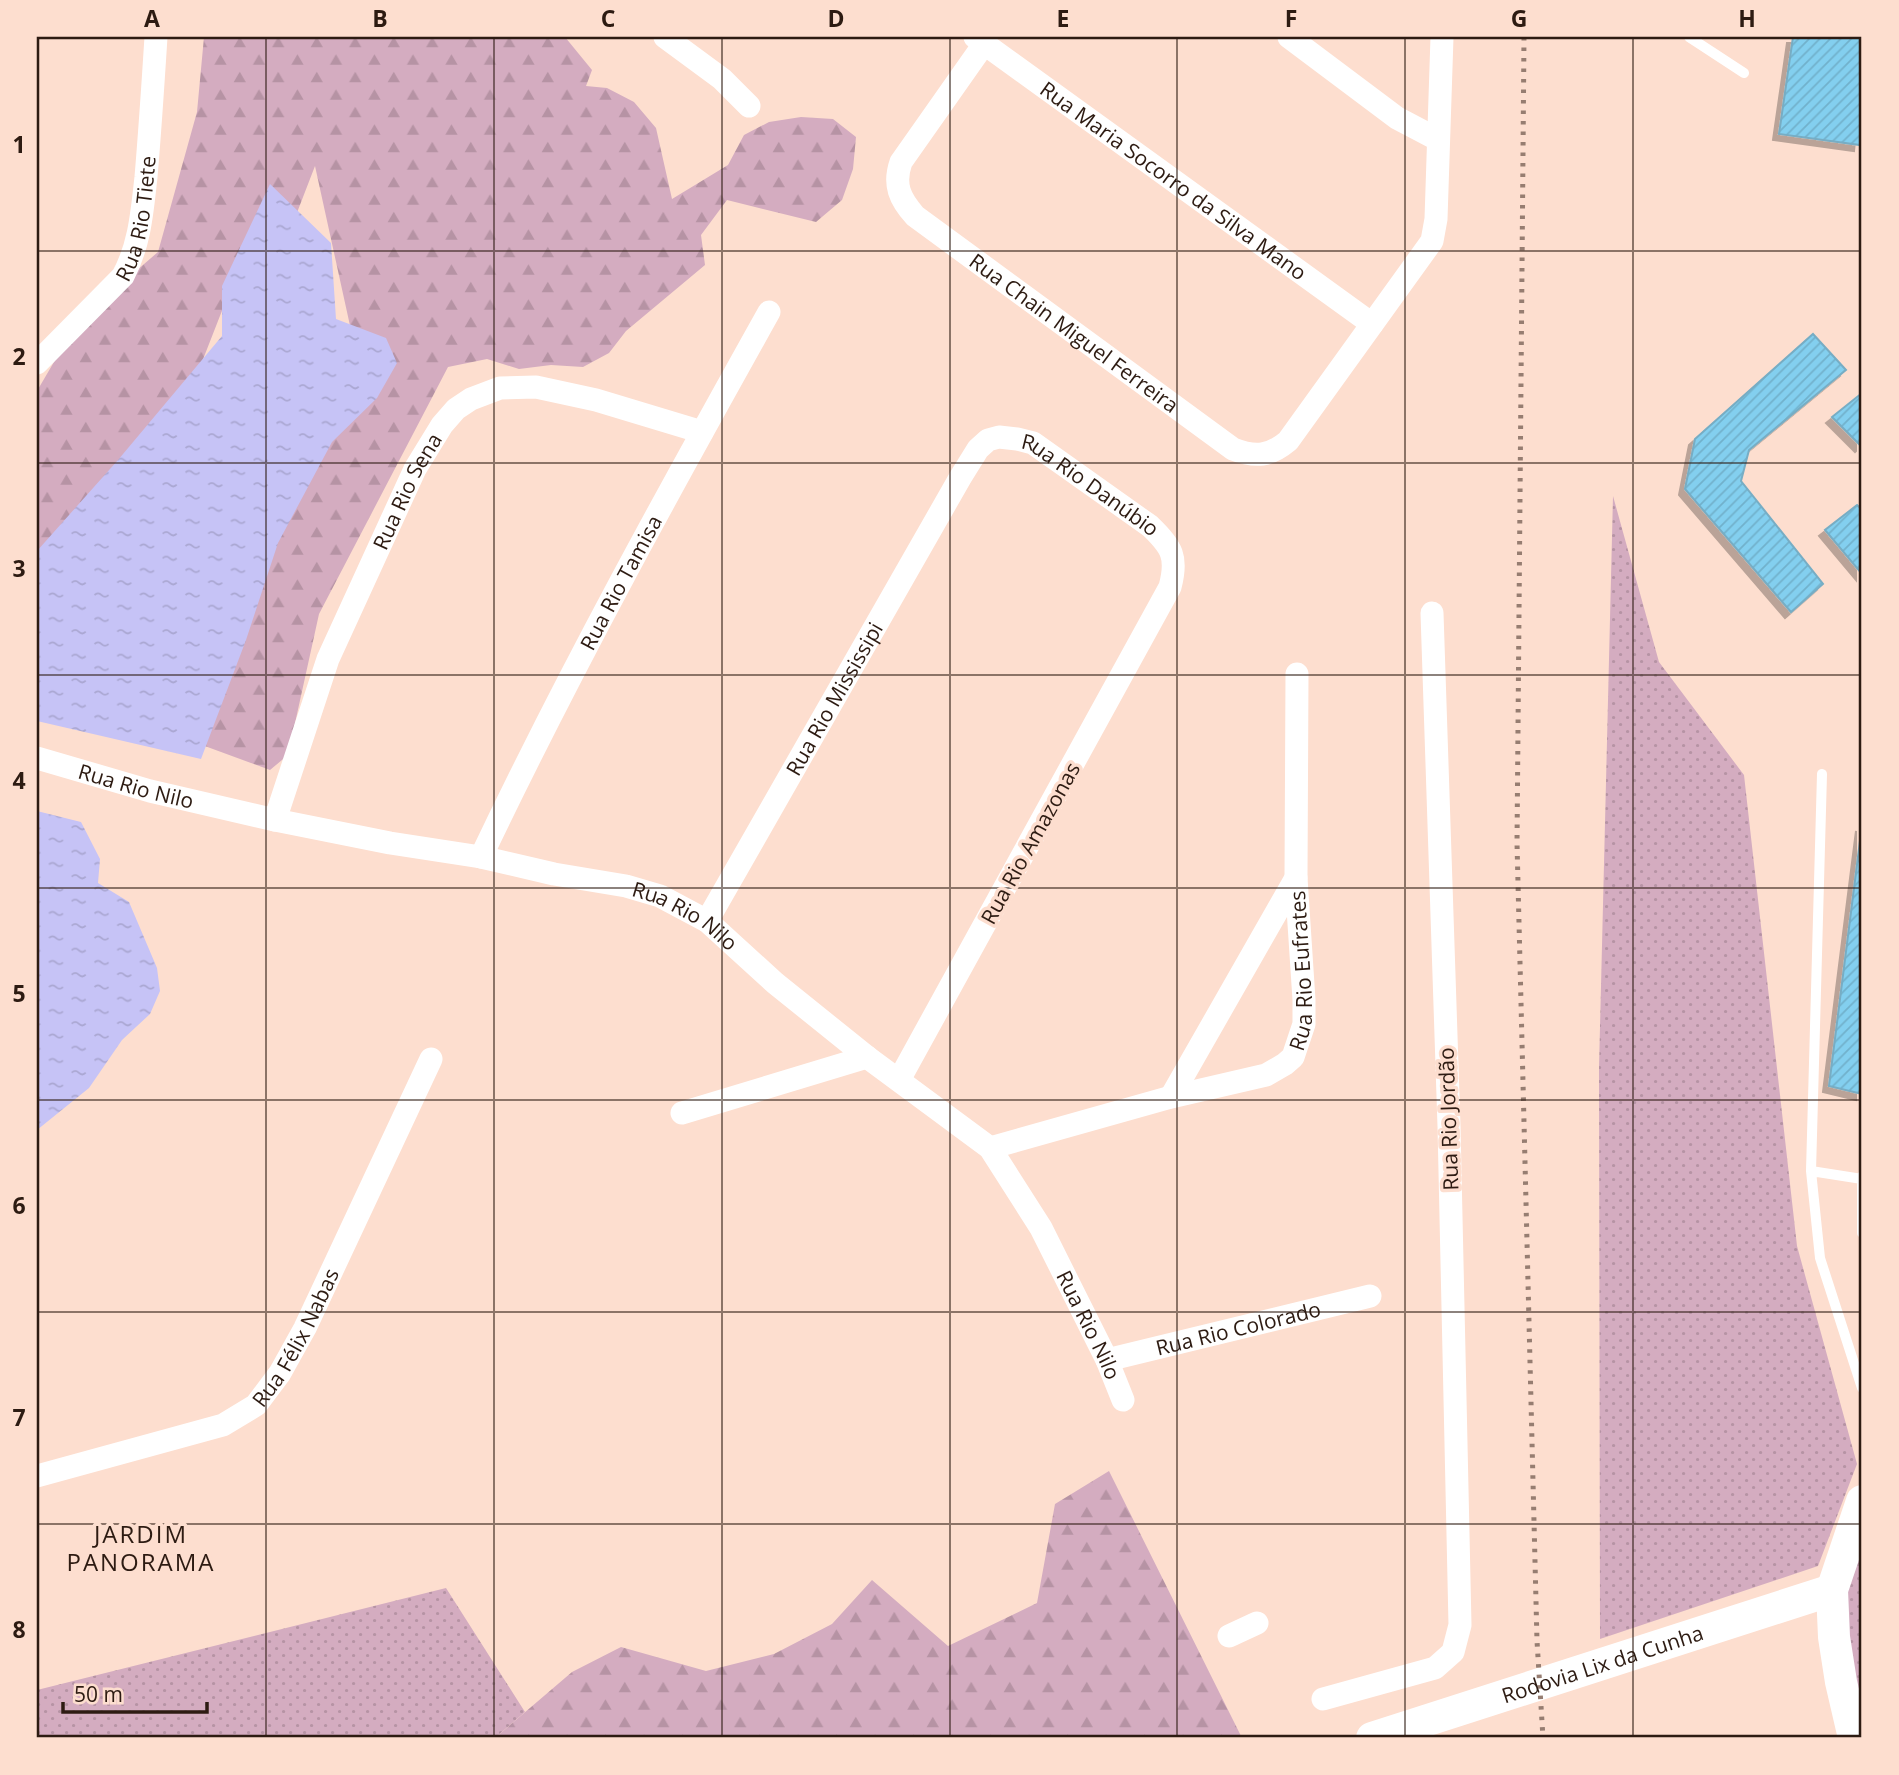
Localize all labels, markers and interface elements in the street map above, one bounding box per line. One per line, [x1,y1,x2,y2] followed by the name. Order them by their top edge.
[144,2,160,34] text: A
[372,2,388,34] text: B
[601,2,615,34] text: C
[827,2,845,34] text: D
[1057,2,1069,34] text: E
[1285,2,1297,34] text: F
[1511,2,1527,34] text: G
[1738,2,1756,34] text: H
[1035,75,1312,286] street label: Rua Maria Socorro da Silva Mano
[12,128,26,160] text: 1
[109,155,162,286] street label: Rua Rio Tiete
[964,247,1185,419] street label: Rua Chain Miguel Ferreira
[12,340,26,372] text: 2
[366,427,448,554] street label: Rua Rio Sena
[1019,427,1166,542] street label: Rua Rio Danúbio
[573,510,668,655] street label: Rua Rio Tamisa
[12,552,26,584] text: 3
[779,617,889,781] street label: Rua Rio Mississipi
[75,757,197,815] street label: Rua Rio Nilo
[974,757,1086,929] street label: Rua Rio Amazonas
[12,764,26,796] text: 4
[629,875,744,956] street label: Rua Rio Nilo
[1282,890,1318,1054] street label: Rua Rio Eufrates
[12,977,26,1009] text: 5
[1432,1047,1464,1191] street label: Rua Rio Jordão
[12,1189,26,1221] text: 6
[245,1264,345,1412] street label: Rua Félix Nabas
[1050,1265,1127,1383] street label: Rua Rio Nilo
[1153,1294,1324,1362] street label: Rua Rio Colorado
[12,1401,26,1433] text: 7
[66,1517,216,1578] district label: JARDIM PANORAMA
[12,1613,26,1645] text: 8
[1498,1618,1707,1709] street label: Rodovia Lix da Cunha
[63,1670,206,1714] scale bar
[74,1680,123,1708] text: 50 m

